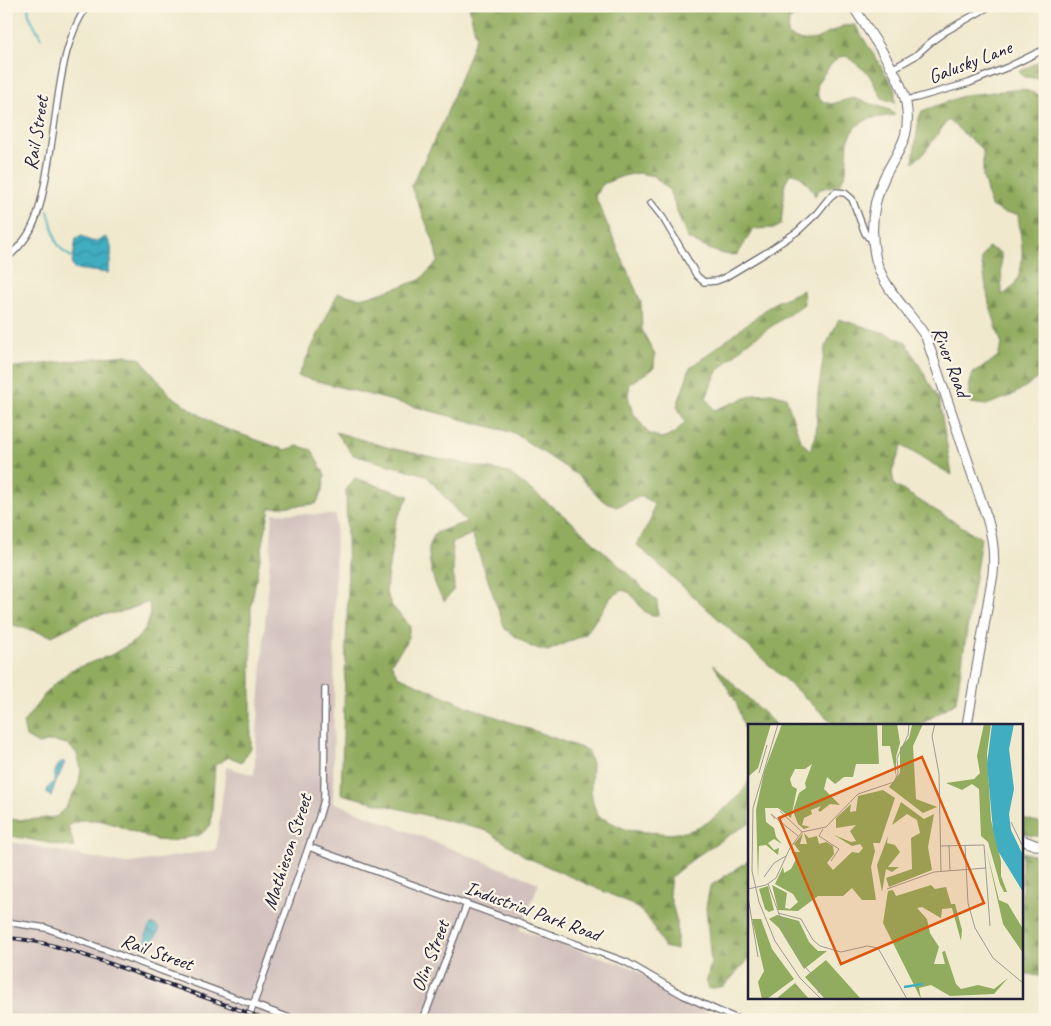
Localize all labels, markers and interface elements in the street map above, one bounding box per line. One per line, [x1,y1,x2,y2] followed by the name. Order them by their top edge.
[925,34,1017,89] street label: Galusky Lane
[18,92,55,172] street label: Rail Street
[926,323,977,404] street label: River Road
[748,724,1024,998] inset map
[257,789,318,913] street label: Mathieson Street
[462,875,607,948] street label: Industrial Park Road
[405,915,456,995] street label: Olin Street
[118,928,198,977] street label: Rail Street

